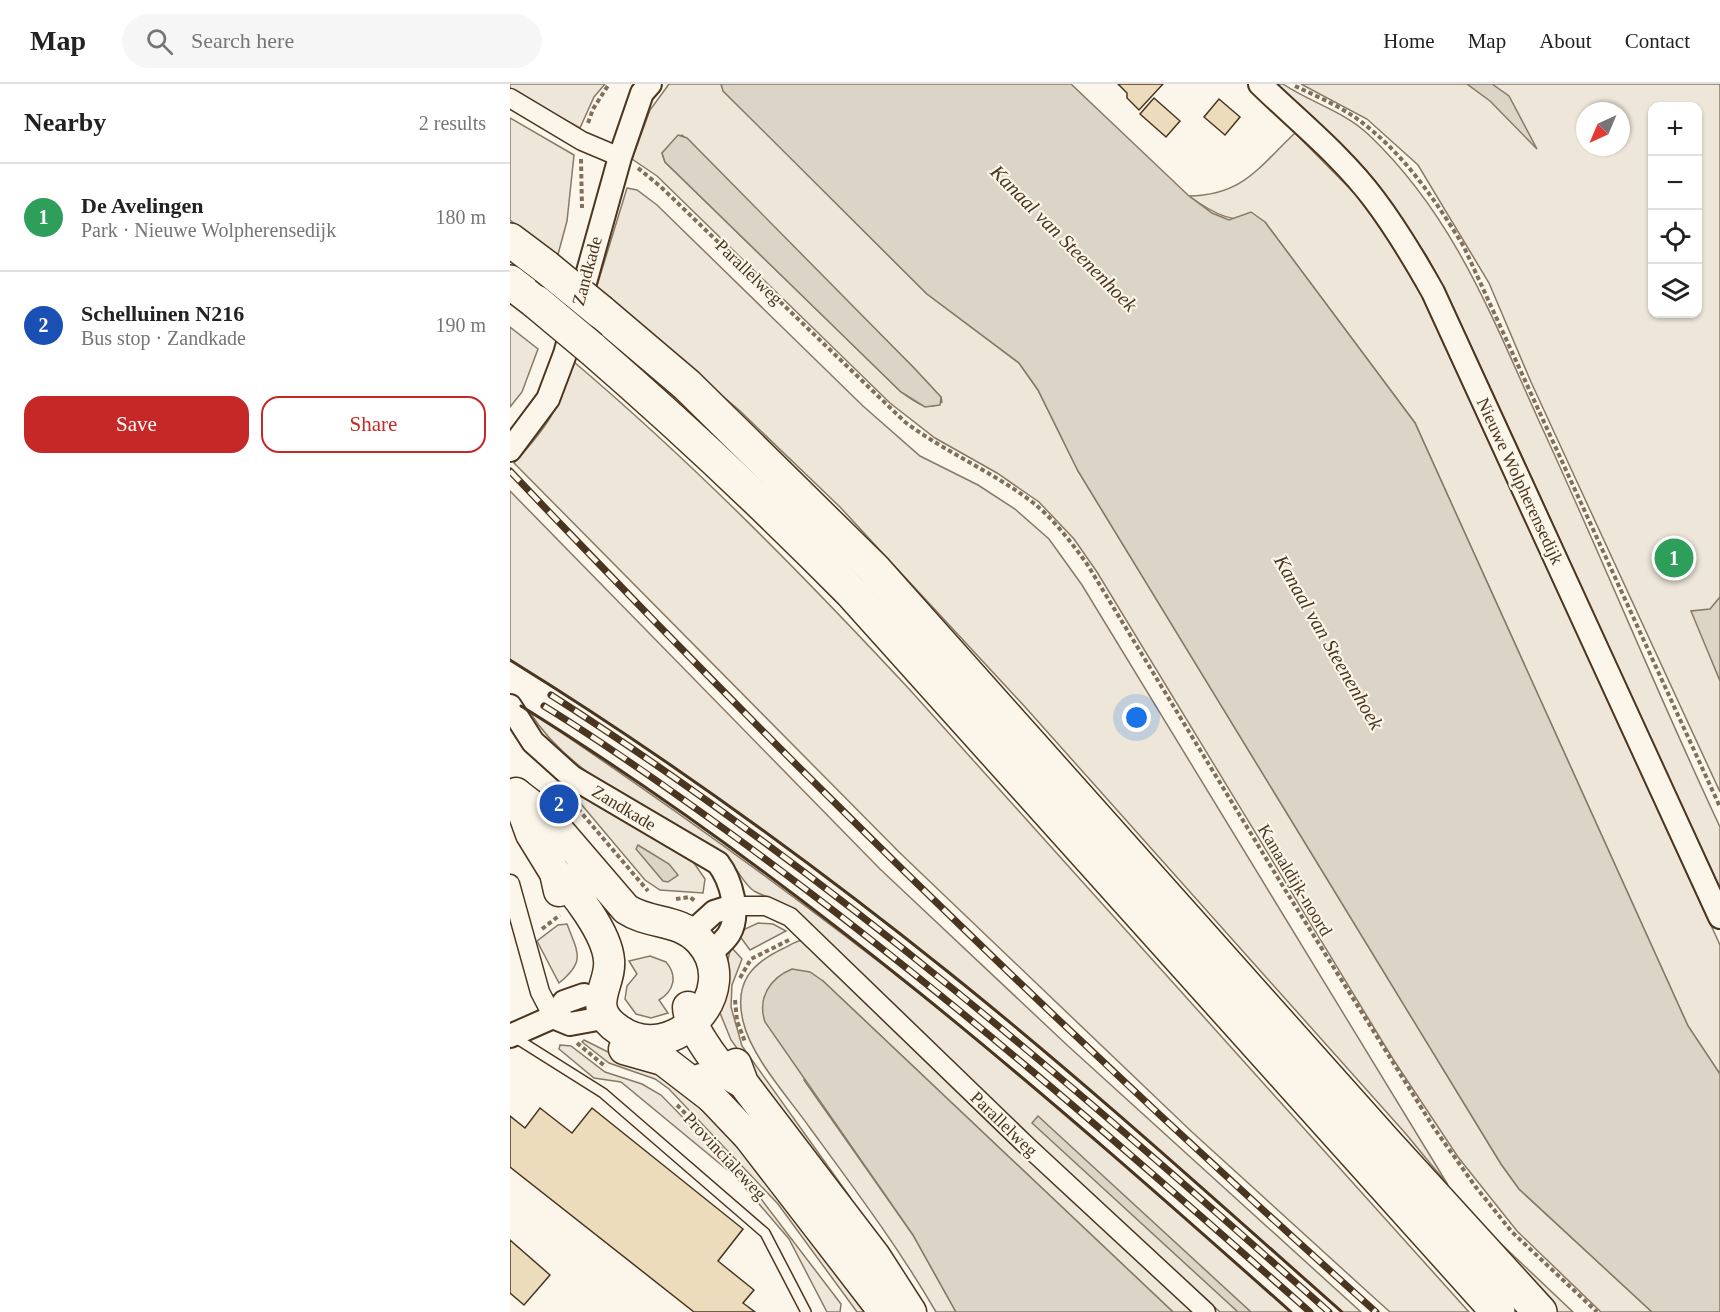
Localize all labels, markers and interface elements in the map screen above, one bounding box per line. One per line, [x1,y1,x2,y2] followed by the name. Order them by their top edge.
[122,14,542,68] search box
[30,25,86,56] text: Map
[143,25,176,58] icon: search
[191,28,294,53] text: Search here
[1383,29,1435,53] text: Home
[1468,29,1506,53] text: Map
[1539,29,1592,53] text: About
[1625,29,1690,53] text: Contact
[1576,102,1630,156] north arrow
[1648,102,1702,318] map controls
[1648,102,1702,156] button: +
[24,108,106,137] text: Nearby
[419,112,486,134] text: 2 results
[1648,156,1702,210] button: −
[986,160,1142,316] water label: Kanaal van Steenenhoek
[81,193,203,218] text: De Avelingen
[39,206,49,228] text: 1
[435,206,486,228] text: 180 m
[1648,210,1702,264] button: locate
[81,219,336,241] text: Park · Nieuwe Wolpherensedijk
[568,234,606,308] street label: Zandkade
[711,235,787,309] street label: Parallelweg
[1648,264,1702,318] button: layers
[81,301,244,326] text: Schelluinen N216
[39,314,49,336] text: 2
[435,314,486,336] text: 190 m
[81,327,246,349] text: Bus stop · Zandkade
[1473,394,1567,568] street label: Nieuwe Wolpherensedijk
[24,396,249,453] button: Save
[261,396,486,453] button: Share
[1654,536,1694,580] pin: 1
[1270,550,1389,734] water label: Kanaal van Steenenhoek
[1122,703,1151,732] your location
[588,781,660,835] street label: Zandkade
[539,782,578,826] pin: 2
[1254,820,1336,940] street label: Kanaaldijk-noord
[966,1087,1042,1161] street label: Parallelweg
[680,1108,770,1204] street label: Provincialeweg

